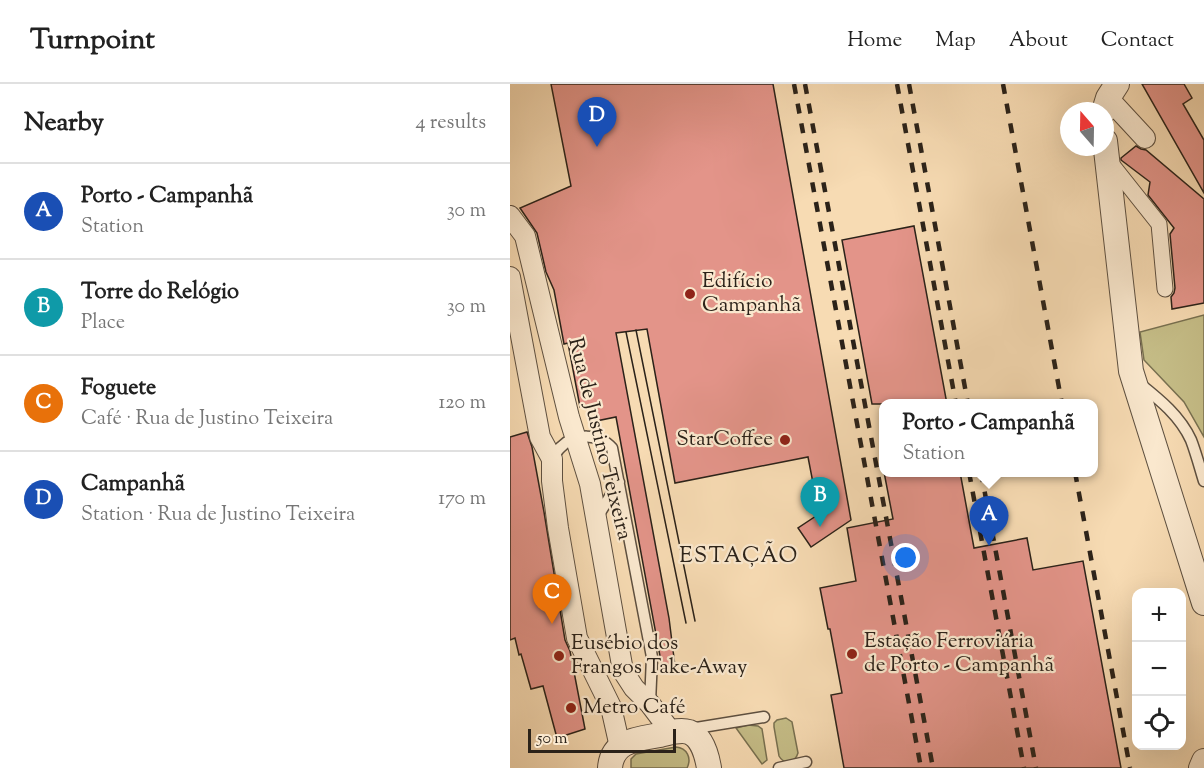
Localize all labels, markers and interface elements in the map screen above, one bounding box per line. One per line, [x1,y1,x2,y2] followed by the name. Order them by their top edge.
[30,21,155,61] text: Turnpoint
[847,26,902,56] text: Home
[935,26,976,56] text: Map
[1009,26,1068,56] text: About
[1101,26,1174,56] text: Contact
[578,98,616,147] pin: D
[1060,102,1114,156] north arrow
[24,105,104,142] text: Nearby
[415,109,486,138] text: 4 results
[81,181,253,213] text: Porto - Campanhã
[35,197,52,226] text: A
[447,197,486,226] text: 30 m
[81,213,144,242] text: Station
[702,267,802,321] place label: Edifício Campanhã
[81,277,239,309] text: Torre do Relógio
[683,287,697,301] marker: Edifício Campanhã
[37,293,50,322] text: B
[447,293,486,322] text: 30 m
[81,309,125,338] text: Place
[559,335,639,544] street label: Rua de Justino Teixeira
[81,373,156,405] text: Foguete
[35,389,52,418] text: C
[438,389,486,418] text: 120 m
[879,399,1098,477] popup
[81,405,333,434] text: Café · Rua de Justino Teixeira
[902,408,1075,440] text: Porto - Campanhã
[676,425,773,455] place label: StarCoffee
[778,433,792,447] marker: StarCoffee
[902,440,965,469] text: Station
[81,469,185,501] text: Campanhã
[800,478,840,527] pin: B
[36,485,51,514] text: D
[438,485,486,514] text: 170 m
[970,496,1008,546] pin: A
[81,501,355,530] text: Station · Rua de Justino Teixeira
[679,540,799,573] district label: ESTAÇÃO
[891,543,920,572] your location
[532,574,572,624] pin: C
[1132,588,1186,750] map controls
[1132,588,1186,642] button: +
[864,627,1055,681] place label: Estação Ferroviária de Porto - Campanhã
[571,629,748,683] place label: Eusébio dos Frangos Take-Away
[1132,642,1186,696] button: −
[845,647,859,661] marker: Estação Ferroviária de Porto - Campanhã
[552,649,566,663] marker: Eusébio dos Frangos Take-Away
[583,693,686,723] place label: Metro Café
[1132,696,1186,750] button: locate
[564,701,578,715] marker: Metro Café
[528,726,676,754] scale bar
[537,728,568,751] text: 50 m

